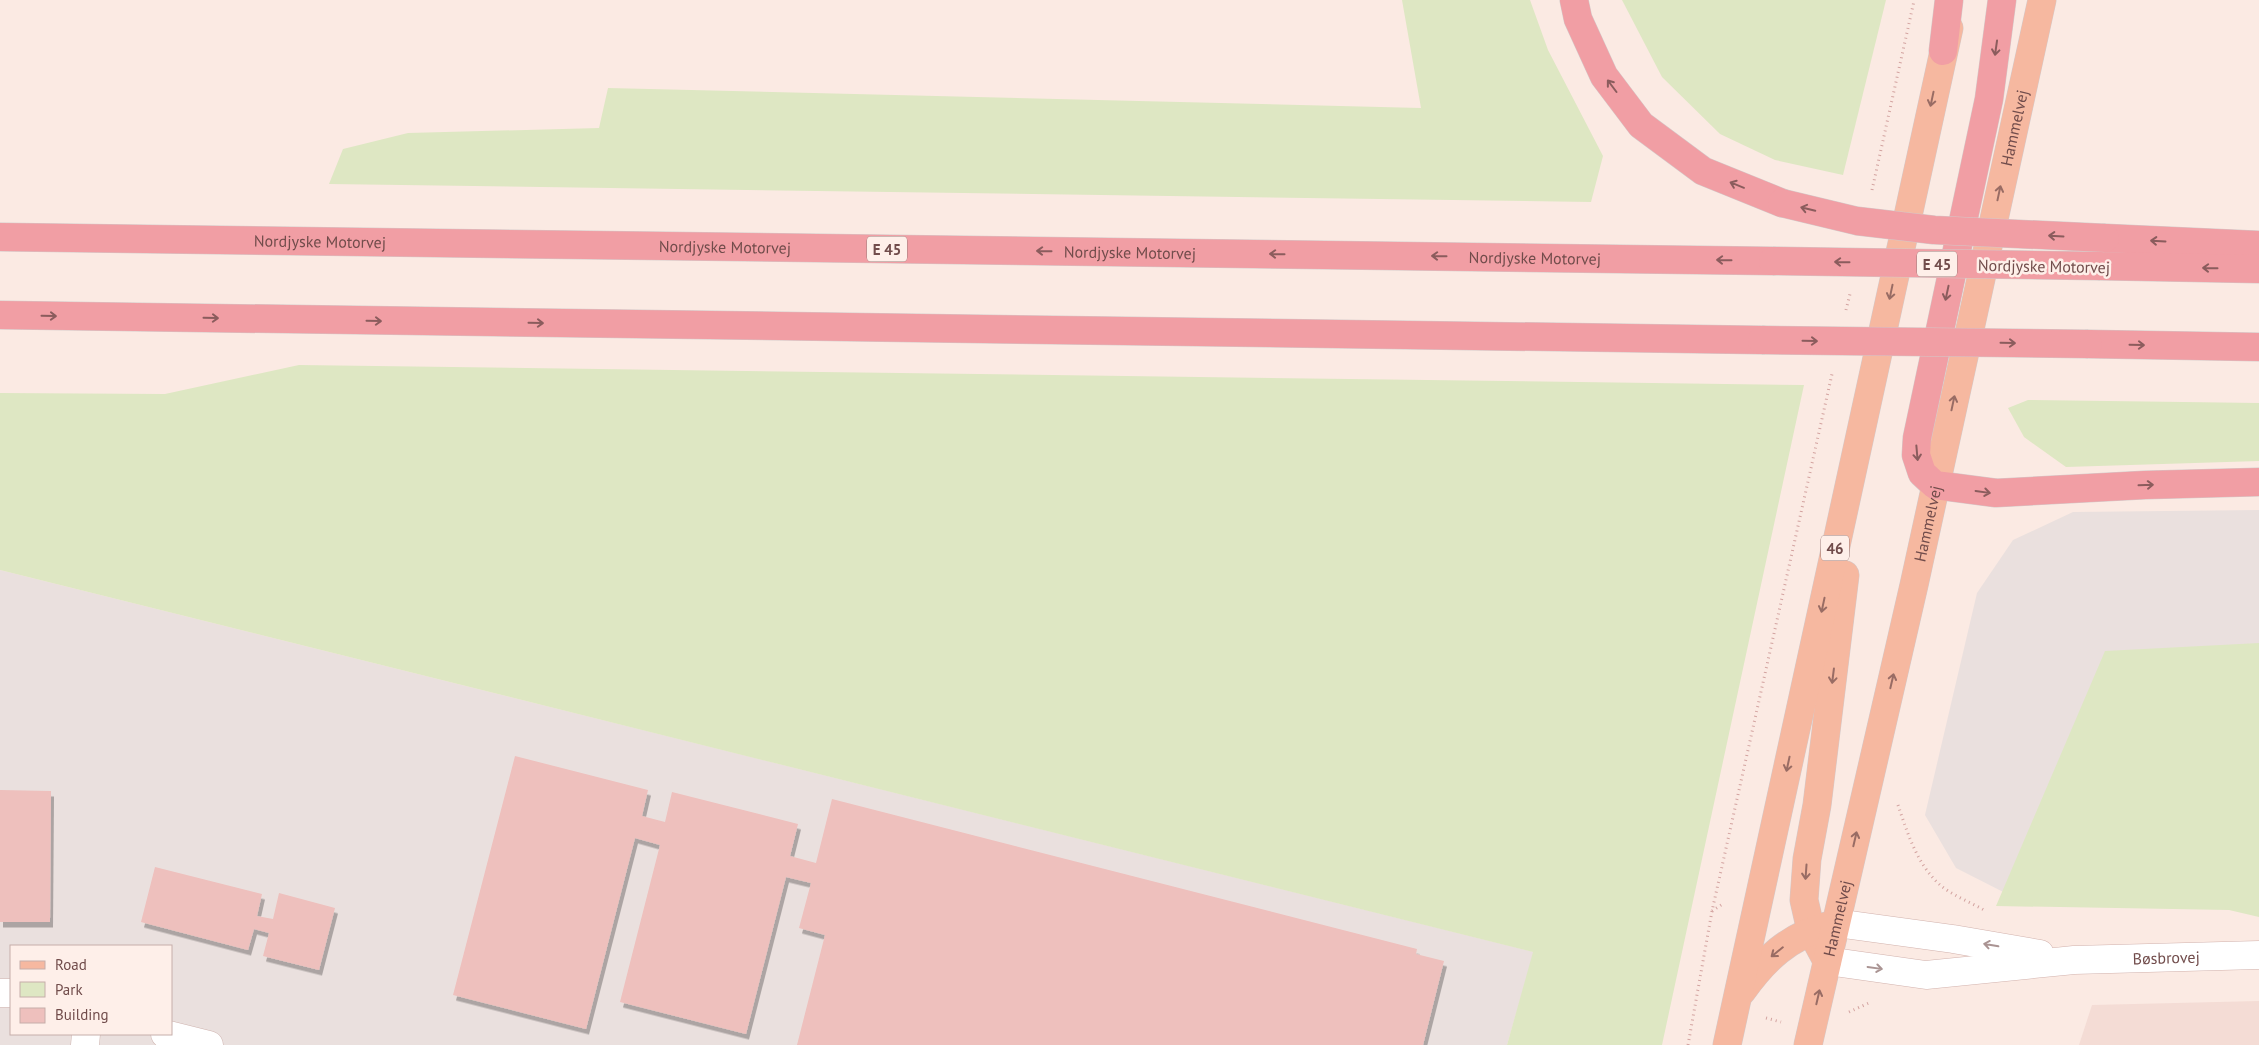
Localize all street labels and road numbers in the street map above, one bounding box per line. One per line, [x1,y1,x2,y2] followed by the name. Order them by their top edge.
[1996,88,2032,168] street label: Hammelvej
[254,230,386,252] street label: Nordjyske Motorvej
[659,236,791,258] street label: Nordjyske Motorvej
[867,236,907,262] road number: E 45
[1064,241,1196,263] street label: Nordjyske Motorvej
[1469,247,1601,269] street label: Nordjyske Motorvej
[1917,252,1957,276] road number: E 45
[1978,255,2110,277] street label: Nordjyske Motorvej
[1909,484,1946,564] street label: Hammelvej
[1821,536,1849,560] road number: 46
[1819,878,1856,958] street label: Hammelvej
[2132,947,2200,968] street label: Bøsbrovej

